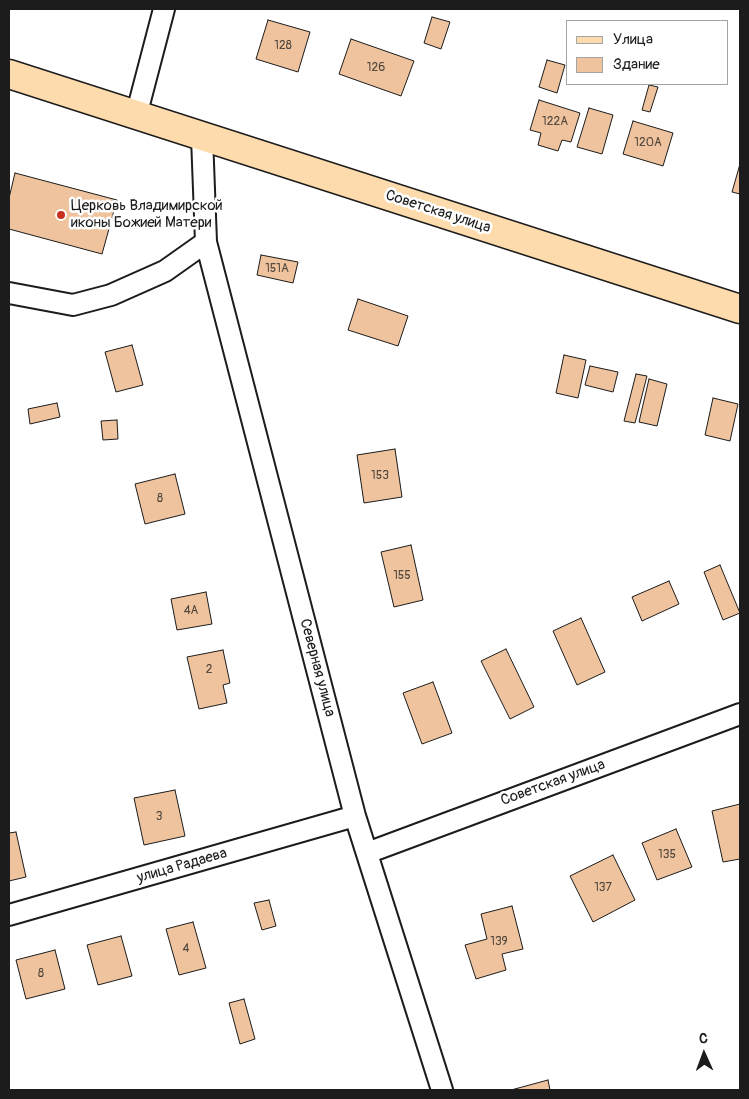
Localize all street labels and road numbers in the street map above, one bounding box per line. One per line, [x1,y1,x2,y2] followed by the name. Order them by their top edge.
[383,187,493,237] street label: Советская улица
[295,617,339,719] street label: Северная улица
[498,756,608,810] street label: Советская улица
[135,845,229,887] street label: улица Радаева

